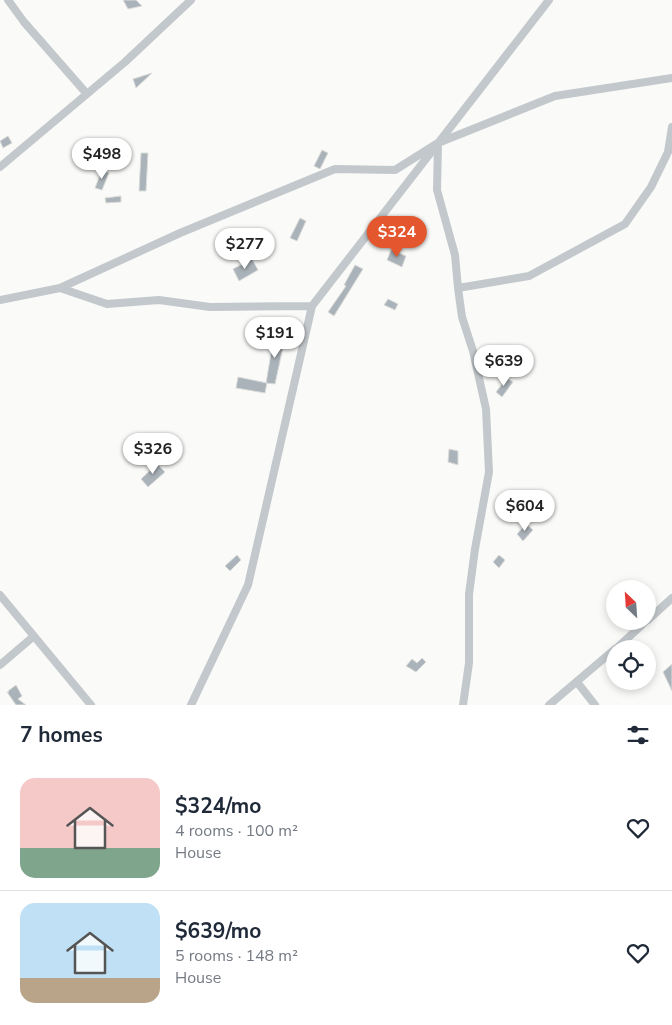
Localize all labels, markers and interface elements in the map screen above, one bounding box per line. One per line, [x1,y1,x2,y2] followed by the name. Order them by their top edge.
[72,138,132,180] pin: $498
[83,143,121,165] text: $498
[367,216,427,258] pin: $324
[378,221,416,243] text: $324
[215,228,275,270] pin: $277
[226,233,264,255] text: $277
[245,316,305,359] pin: $191
[256,322,294,344] text: $191
[474,344,534,387] pin: $639
[485,350,523,372] text: $639
[123,432,183,475] pin: $326
[134,438,172,460] text: $326
[495,490,555,532] pin: $604
[506,495,544,517] text: $604
[606,580,656,630] north arrow
[606,580,656,690] map controls
[606,640,656,690] button: locate
[20,721,103,749] text: 7 homes
[624,721,652,749] icon: filters
[175,792,261,820] text: $324/mo
[60,798,120,858] icon: home
[624,814,652,842] icon: heart
[175,820,298,842] text: 4 rooms · 100 m²
[175,842,221,864] text: House
[175,917,261,945] text: $639/mo
[60,923,120,983] icon: home
[624,939,652,967] icon: heart
[175,945,298,967] text: 5 rooms · 148 m²
[175,967,221,989] text: House

